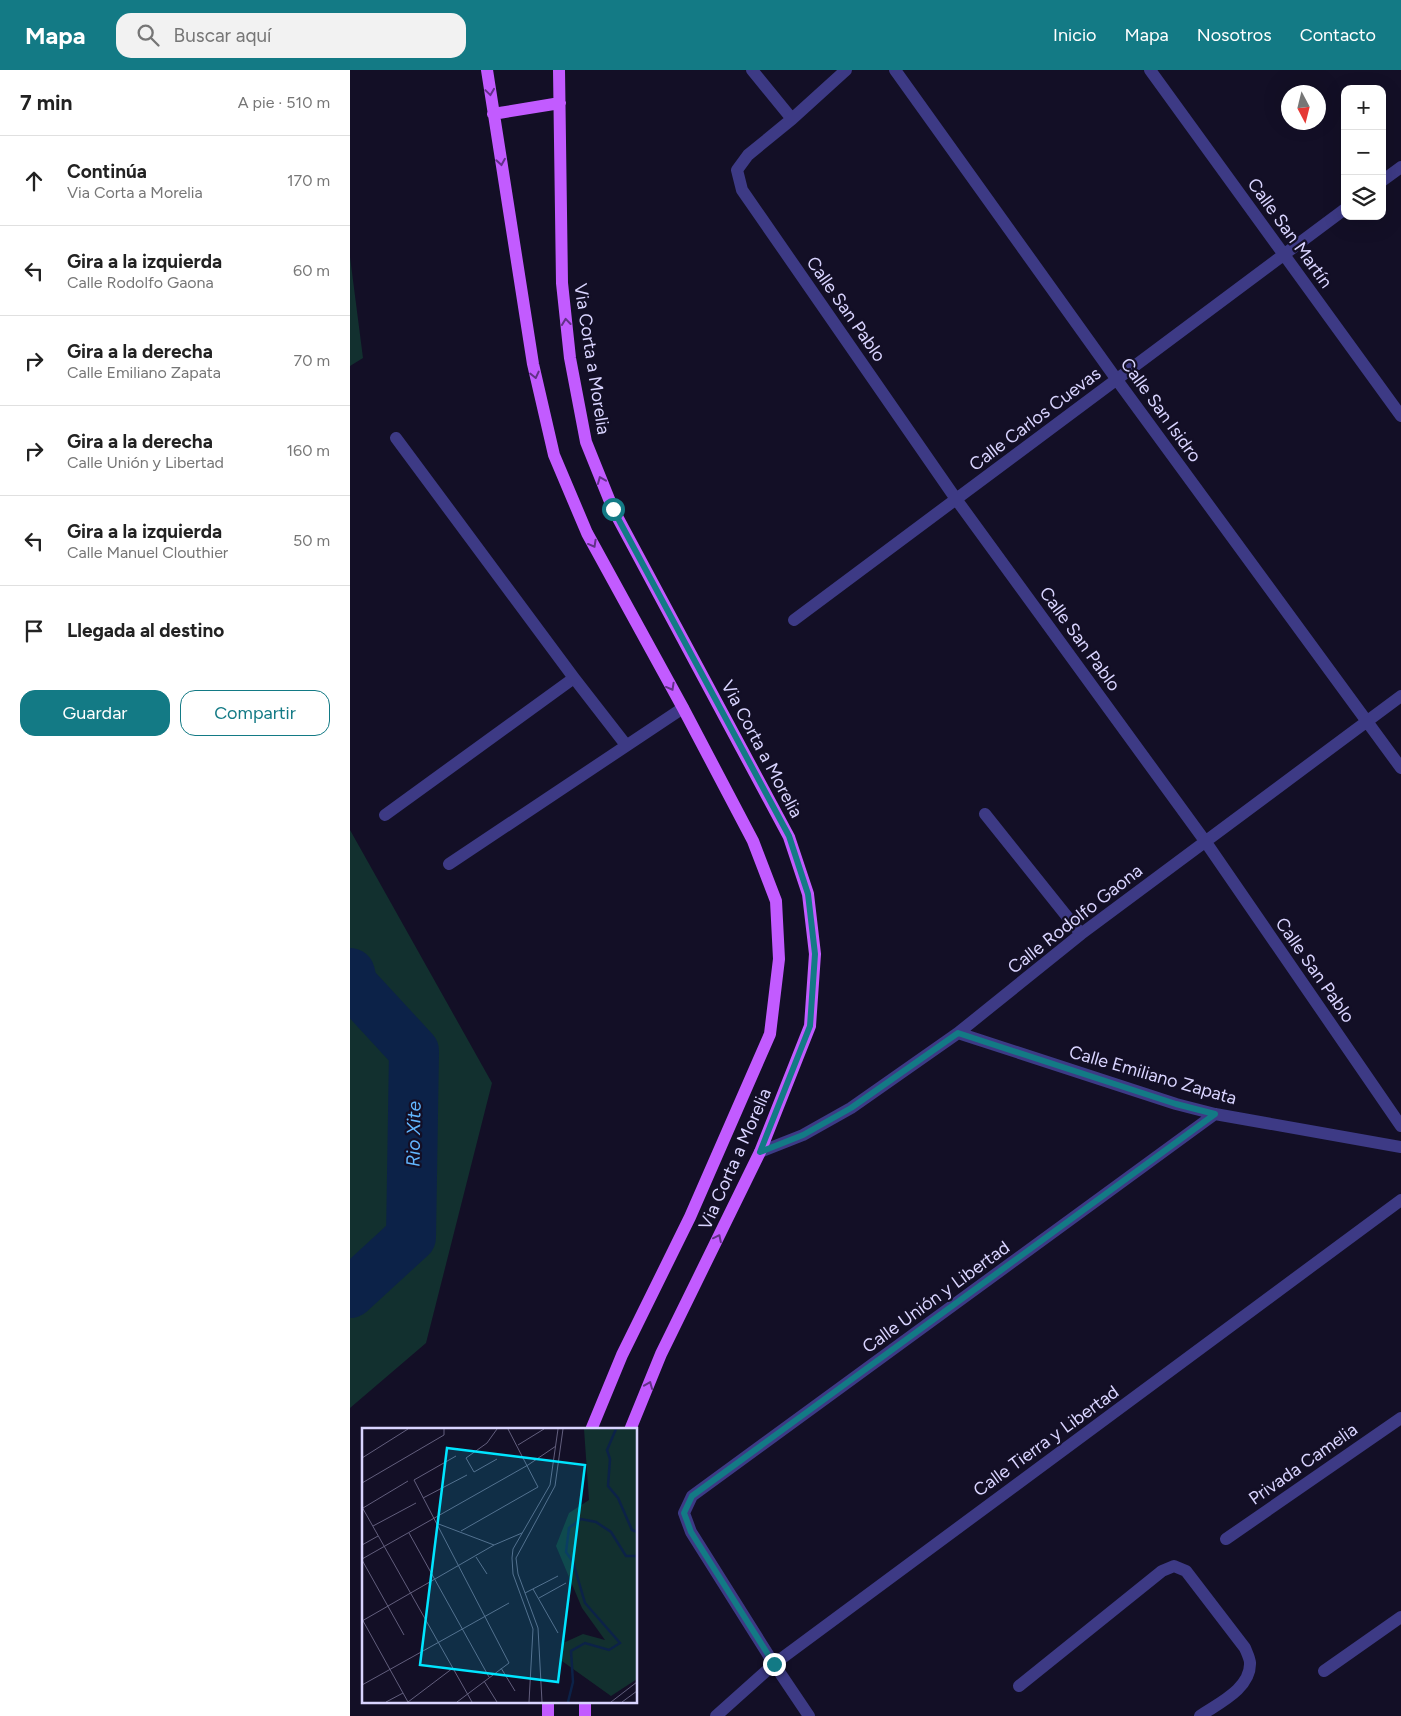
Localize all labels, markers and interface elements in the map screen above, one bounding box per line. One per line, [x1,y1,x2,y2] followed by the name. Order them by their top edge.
[116,13,466,58] search box
[25,21,86,50] text: Mapa
[134,21,162,49] icon: search
[174,24,271,47] text: Buscar aquí
[1053,24,1097,46] text: Inicio
[1125,24,1169,46] text: Mapa
[1197,24,1272,46] text: Nosotros
[1300,24,1376,46] text: Contacto
[1281,85,1326,130] north arrow
[1341,85,1386,220] map controls
[1341,85,1386,130] button: +
[484,88,495,96] one-way arrow
[20,90,72,115] text: 7 min
[238,93,330,112] text: A pie · 510 m
[1341,130,1386,175] button: −
[495,159,506,167] one-way arrow
[67,160,147,183] text: Continúa
[20,167,48,195] icon: ahead
[287,171,330,190] text: 170 m
[1243,174,1337,292] street label: Calle San Martín
[1341,175,1386,220] button: layers
[67,183,203,202] text: Via Corta a Morelia
[67,250,222,273] text: Gira a la izquierda
[802,252,890,366] street label: Calle San Pablo
[20,257,48,285] icon: left
[293,261,330,280] text: 60 m
[67,273,214,292] text: Calle Rodolfo Gaona
[569,282,615,436] street label: Via Corta a Morelia
[561,318,572,326] one-way arrow
[67,340,213,363] text: Gira a la derecha
[20,347,48,375] icon: right
[294,351,330,370] text: 70 m
[1116,354,1206,466] street label: Calle San Isidro
[965,362,1105,476] street label: Calle Carlos Cuevas
[67,363,221,382] text: Calle Emiliano Zapata
[529,370,540,379] one-way arrow
[67,430,213,453] text: Gira a la derecha
[20,437,48,465] icon: right
[287,441,330,460] text: 160 m
[67,453,224,472] text: Calle Unión y Libertad
[597,476,608,485] one-way arrow
[602,498,625,521] route start
[67,520,222,543] text: Gira a la izquierda
[20,527,48,555] icon: left
[293,531,330,550] text: 50 m
[587,539,597,548] one-way arrow
[67,543,228,562] text: Calle Manuel Clouthier
[1035,583,1125,695] street label: Calle San Pablo
[20,617,48,645] icon: arrive
[67,619,224,642] text: Llegada al destino
[716,676,808,822] street label: Via Corta a Morelia
[665,681,675,690] one-way arrow
[20,690,170,736] button: Guardar
[180,690,330,736] button: Compartir
[1003,860,1147,978] street label: Calle Rodolfo Gaona
[1271,913,1359,1027] street label: Calle San Pablo
[1067,1041,1239,1109] street label: Calle Emiliano Zapata
[694,1085,776,1233] street label: Via Corta a Morelia
[401,1100,426,1167] water label: Rio Xite
[712,1234,722,1243] one-way arrow
[858,1236,1014,1358] street label: Calle Unión y Libertad
[642,1381,653,1390] one-way arrow
[969,1381,1123,1501] street label: Calle Tierra y Libertad
[1244,1418,1362,1510] street label: Privada Camelia
[362,1428,638,1704] inset map
[763,1653,786,1676] route end

